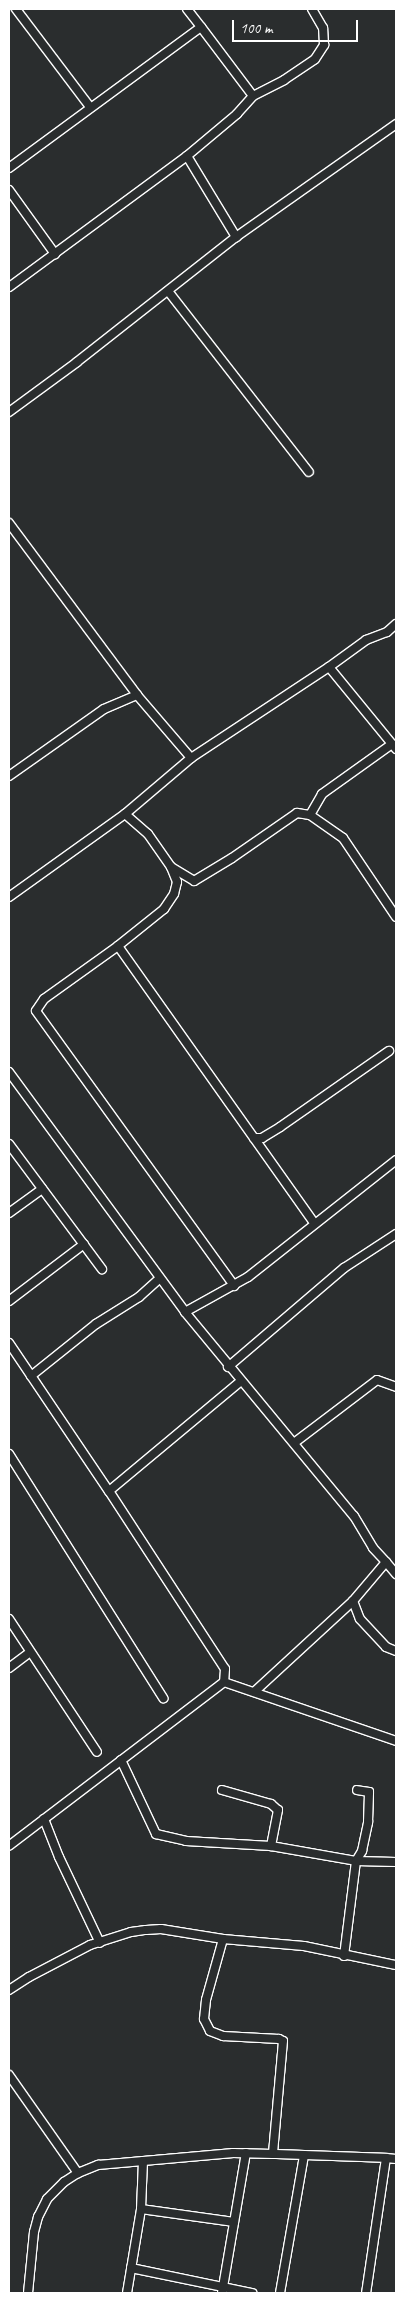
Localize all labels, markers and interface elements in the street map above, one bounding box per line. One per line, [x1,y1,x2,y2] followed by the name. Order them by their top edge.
[235,10,361,42] scale bar
[240,19,272,38] text: 100 m

